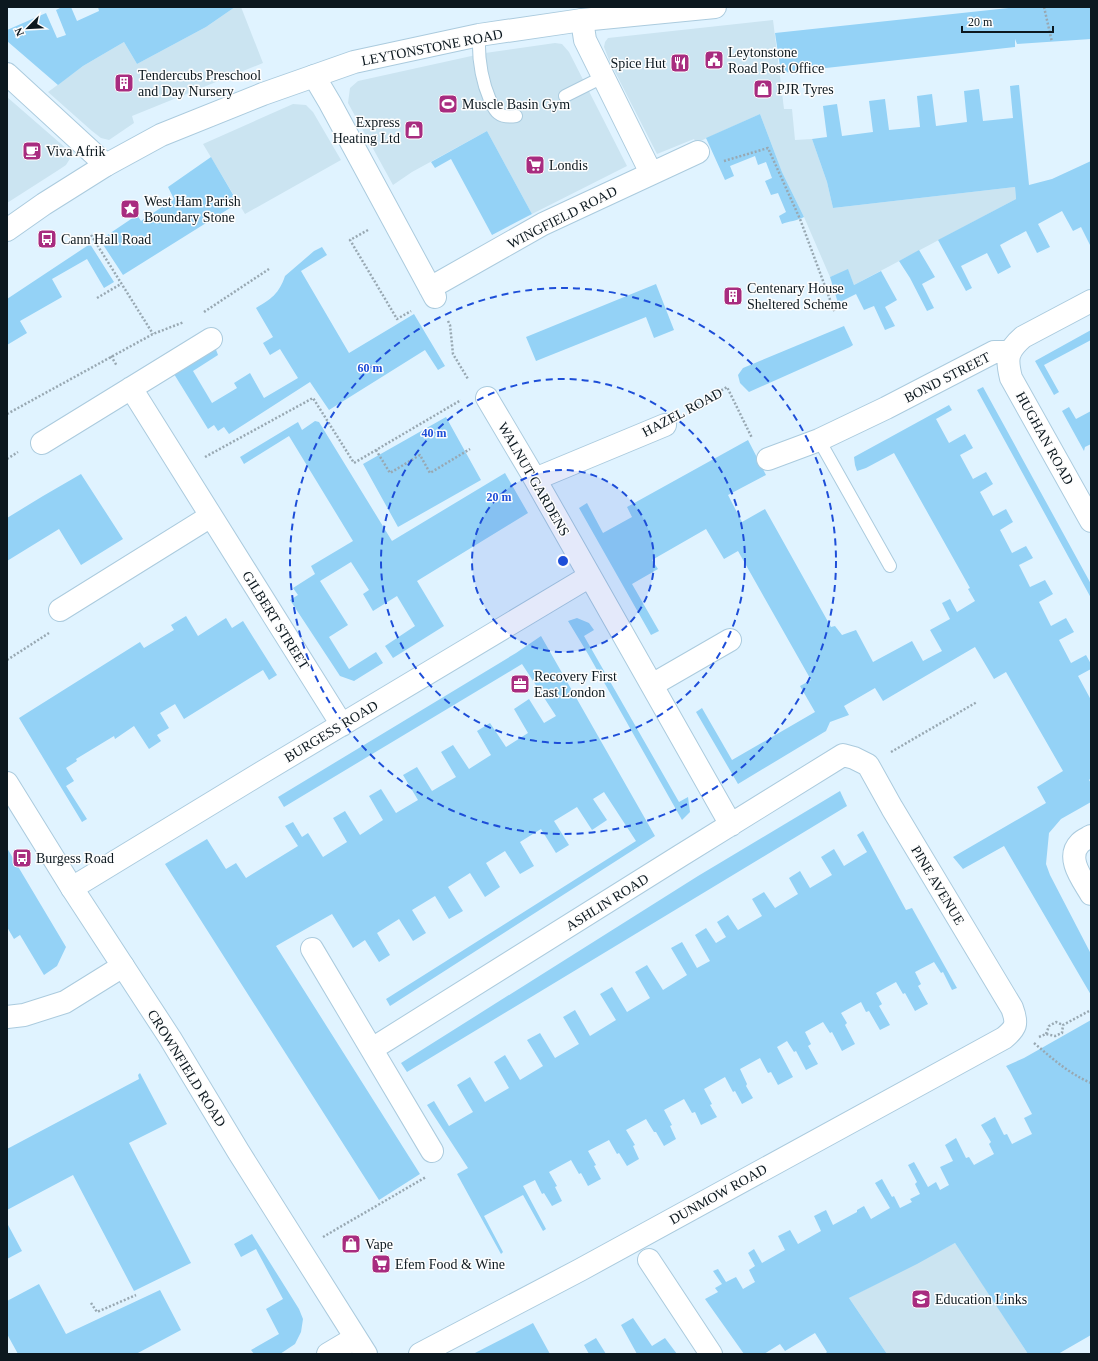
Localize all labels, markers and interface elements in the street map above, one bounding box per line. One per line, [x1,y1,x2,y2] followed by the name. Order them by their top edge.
[8,8,48,48] north arrow
[962,8,1053,34] scale bar
[968,15,993,29] text: 20 m
[12,26,26,38] text: N
[360,26,504,69] street label: LEYTONSTONE ROAD
[728,45,824,76] place label: Leytonstone Road Post Office
[703,49,725,71] public building icon: Leytonstone Road Post Office
[669,52,691,74] restaurant icon: Spice Hut
[610,56,666,71] place label: Spice Hut
[138,68,261,99] place label: Tendercubs Preschool and Day Nursery
[113,72,135,94] building icon: Tendercubs Preschool and Day Nursery
[752,78,774,100] shop icon: PJR Tyres
[777,82,834,97] place label: PJR Tyres
[437,93,459,115] sports icon: Muscle Basin Gym
[462,97,570,112] place label: Muscle Basin Gym
[333,115,400,146] place label: Express Heating Ltd
[403,119,425,141] shop icon: Express Heating Ltd
[21,140,43,162] cafe icon: Viva Afrik
[46,144,105,159] place label: Viva Afrik
[524,154,546,176] supermarket icon: Londis
[549,158,588,173] place label: Londis
[505,183,620,252] street label: WINGFIELD ROAD
[144,194,241,225] place label: West Ham Parish Boundary Stone
[119,198,141,220] place icon: West Ham Parish Boundary Stone
[36,228,58,250] bus stop icon: Cann Hall Road
[61,232,151,247] place label: Cann Hall Road
[747,281,848,312] place label: Centenary House Sheltered Scheme
[722,285,744,307] building icon: Centenary House Sheltered Scheme
[902,349,993,406] street label: BOND STREET
[358,361,383,375] text: 60 m
[640,385,725,440] street label: HAZEL ROAD
[1013,389,1076,487] street label: HUGHAN ROAD
[495,420,572,539] street label: WALNUT GARDENS
[422,426,447,440] text: 40 m
[487,490,512,504] text: 20 m
[556,554,570,568] centre of rings
[239,568,312,672] street label: GILBERT STREET
[534,669,617,700] place label: Recovery First East London
[509,673,531,695] office icon: Recovery First East London
[282,698,381,765] street label: BURGESS ROAD
[908,843,967,928] street label: PINE AVENUE
[11,847,33,869] bus stop icon: Burgess Road
[36,851,114,866] place label: Burgess Road
[563,871,651,934] street label: ASHLIN ROAD
[144,1007,229,1129] street label: CROWNFIELD ROAD
[667,1161,770,1227] street label: DUNMOW ROAD
[340,1233,362,1255] shop icon: Vape
[365,1237,393,1252] place label: Vape
[370,1253,392,1275] supermarket icon: Efem Food & Wine
[395,1257,505,1272] place label: Efem Food & Wine
[910,1288,932,1310] school or university icon: Education Links
[935,1292,1027,1307] place label: Education Links

